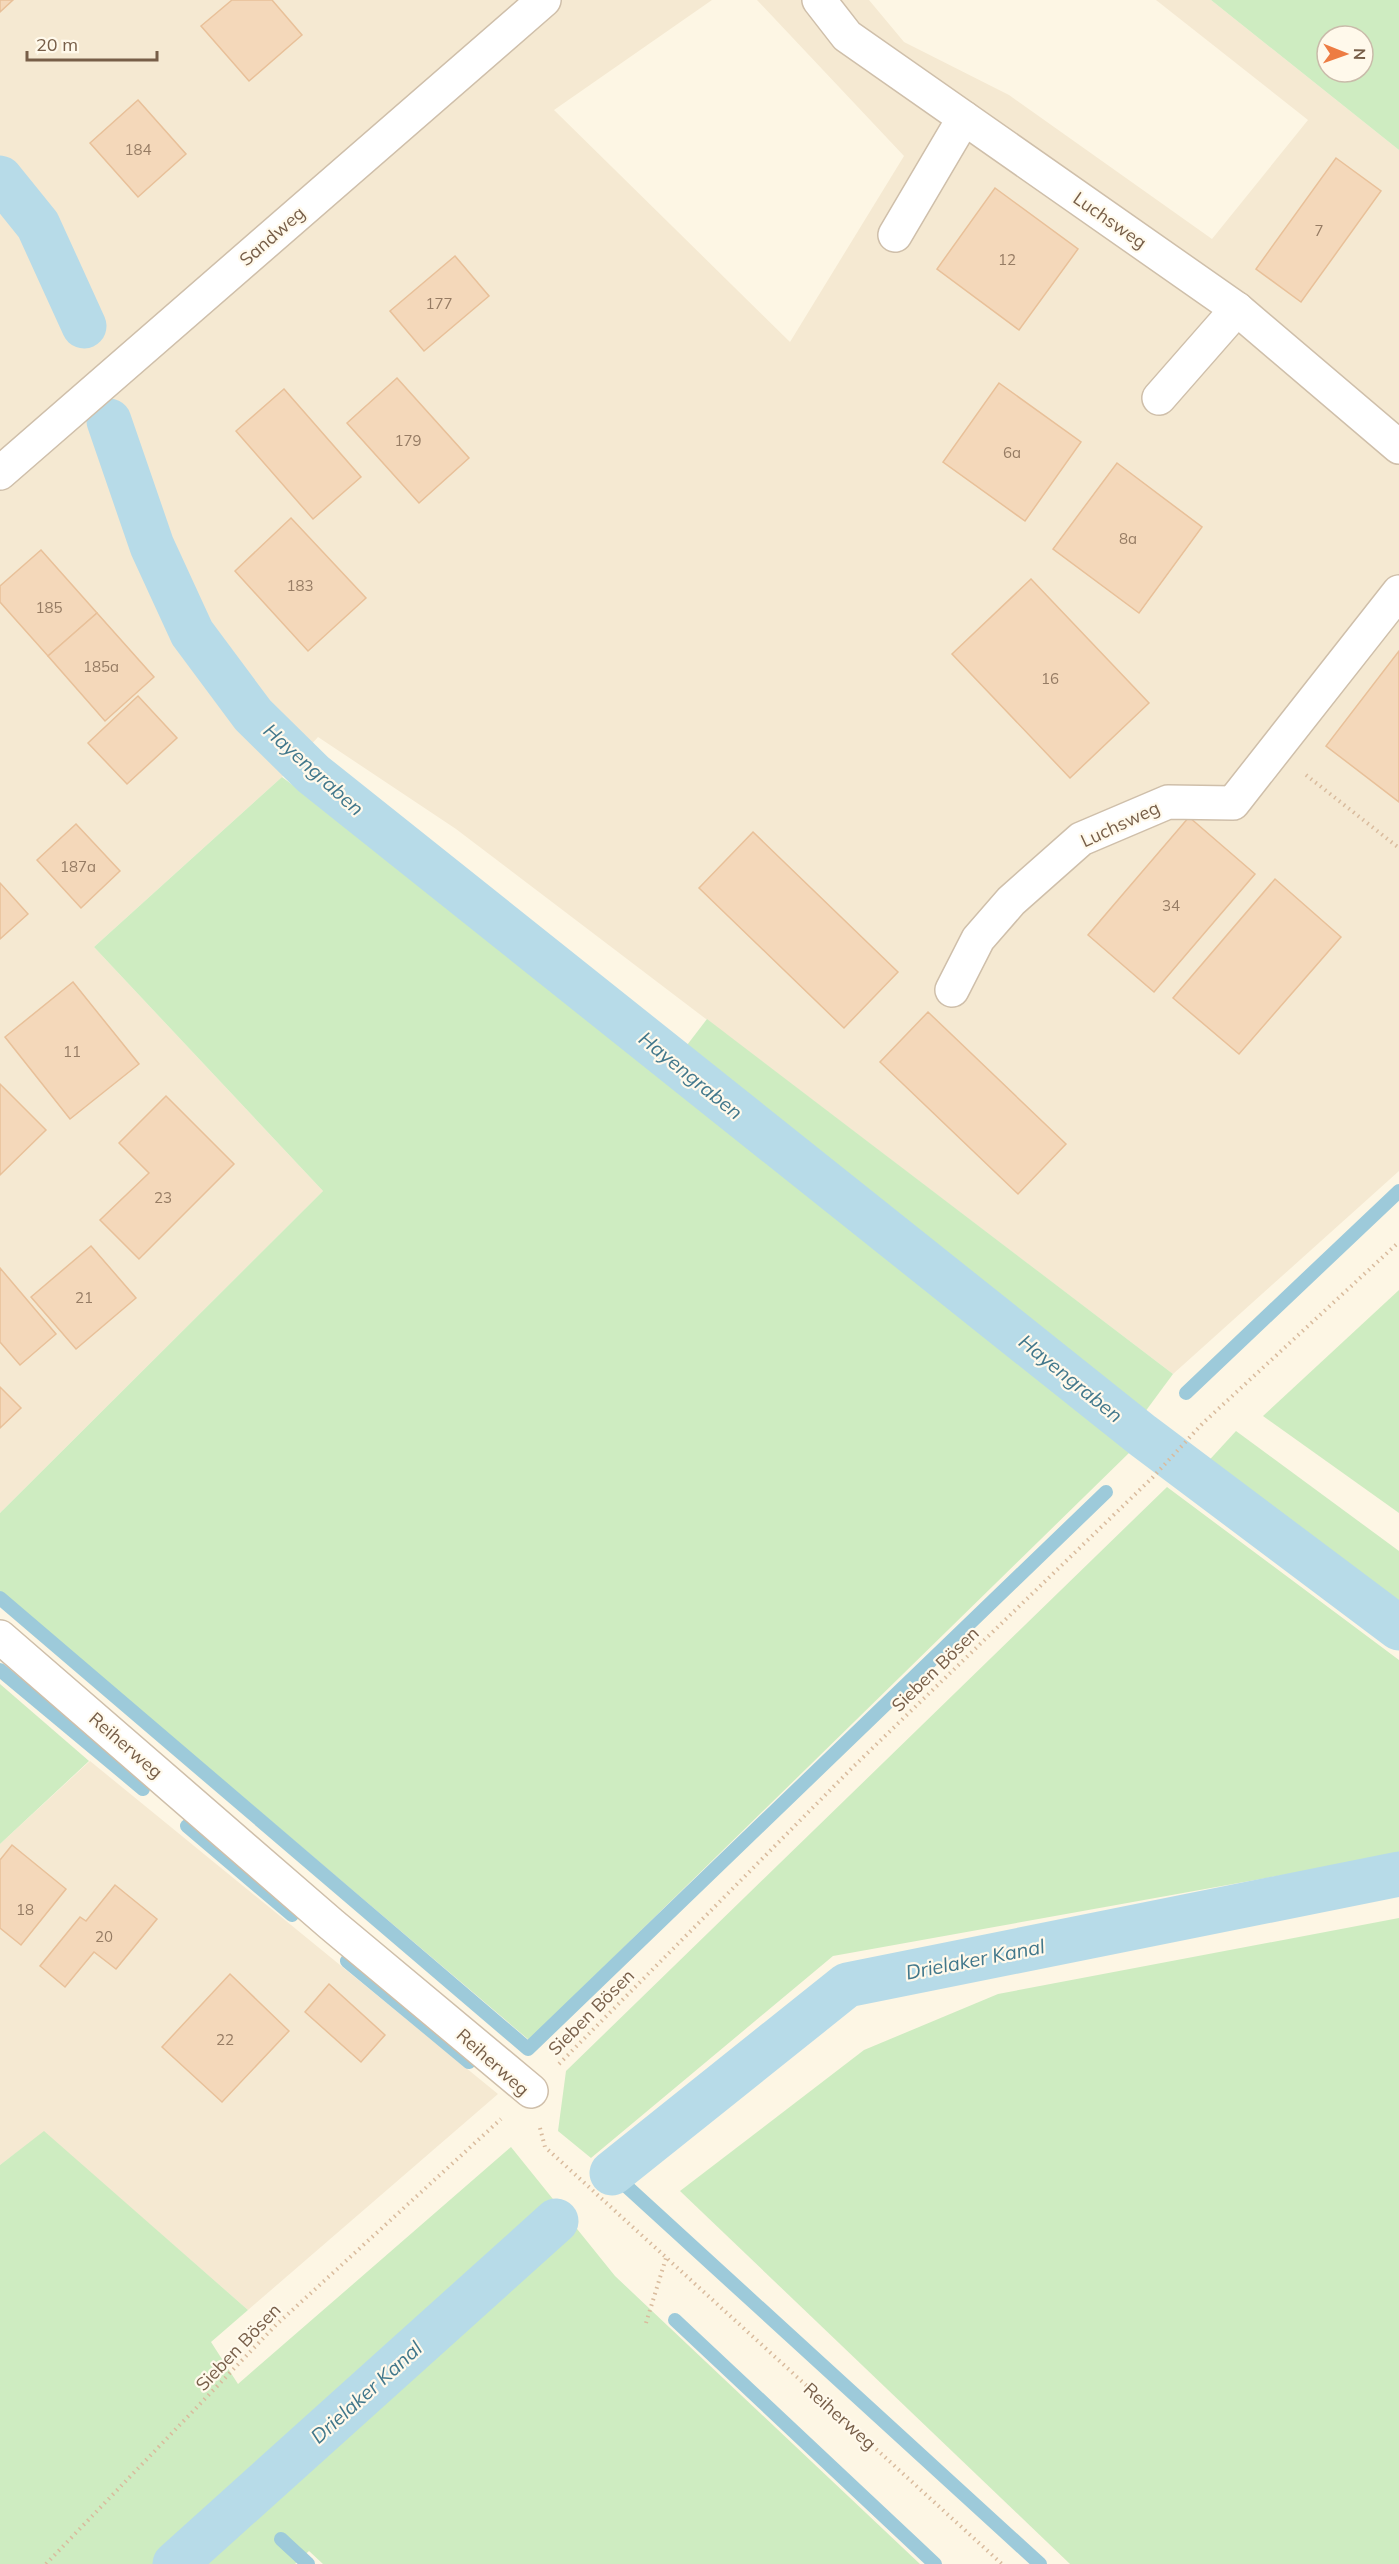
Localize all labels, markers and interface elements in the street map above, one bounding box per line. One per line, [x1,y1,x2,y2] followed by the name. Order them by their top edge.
[27,24,158,62] scale bar
[1315,24,1375,84] north arrow
[36,33,78,56] text: 20 m
[1350,48,1370,60] text: N
[124,140,152,159] house number: 184
[1069,186,1151,254] street label: Luchsweg
[234,201,310,271] street label: Sandweg
[1314,221,1324,240] house number: 7
[998,250,1016,269] house number: 12
[425,294,453,313] house number: 177
[394,431,422,450] house number: 179
[1003,443,1021,462] house number: 6a
[1119,529,1137,548] house number: 8a
[286,576,314,595] house number: 183
[35,598,63,617] house number: 185
[83,657,119,676] house number: 185a
[1041,669,1059,688] house number: 16
[259,718,369,820] water label: Hayengraben
[1077,796,1163,852] street label: Luchsweg
[60,857,96,876] house number: 187a
[1162,896,1180,915] house number: 34
[634,1026,748,1124] water label: Hayengraben
[63,1042,81,1061] house number: 11
[154,1188,172,1207] house number: 23
[75,1288,93,1307] house number: 21
[1014,1329,1128,1427] water label: Hayengraben
[886,1622,984,1716] street label: Sieben Bösen
[85,1707,167,1783] street label: Reiherweg
[16,1900,34,1919] house number: 18
[95,1927,113,1946] house number: 20
[903,1933,1047,1985] water label: Drielaker Kanal
[543,1964,639,2060] street label: Sieben Bösen
[452,2023,534,2101] street label: Reiherweg
[216,2030,234,2049] house number: 22
[191,2298,285,2396] street label: Sieben Bösen
[305,2335,427,2449] water label: Drielaker Kanal
[799,2377,881,2455] street label: Reiherweg

